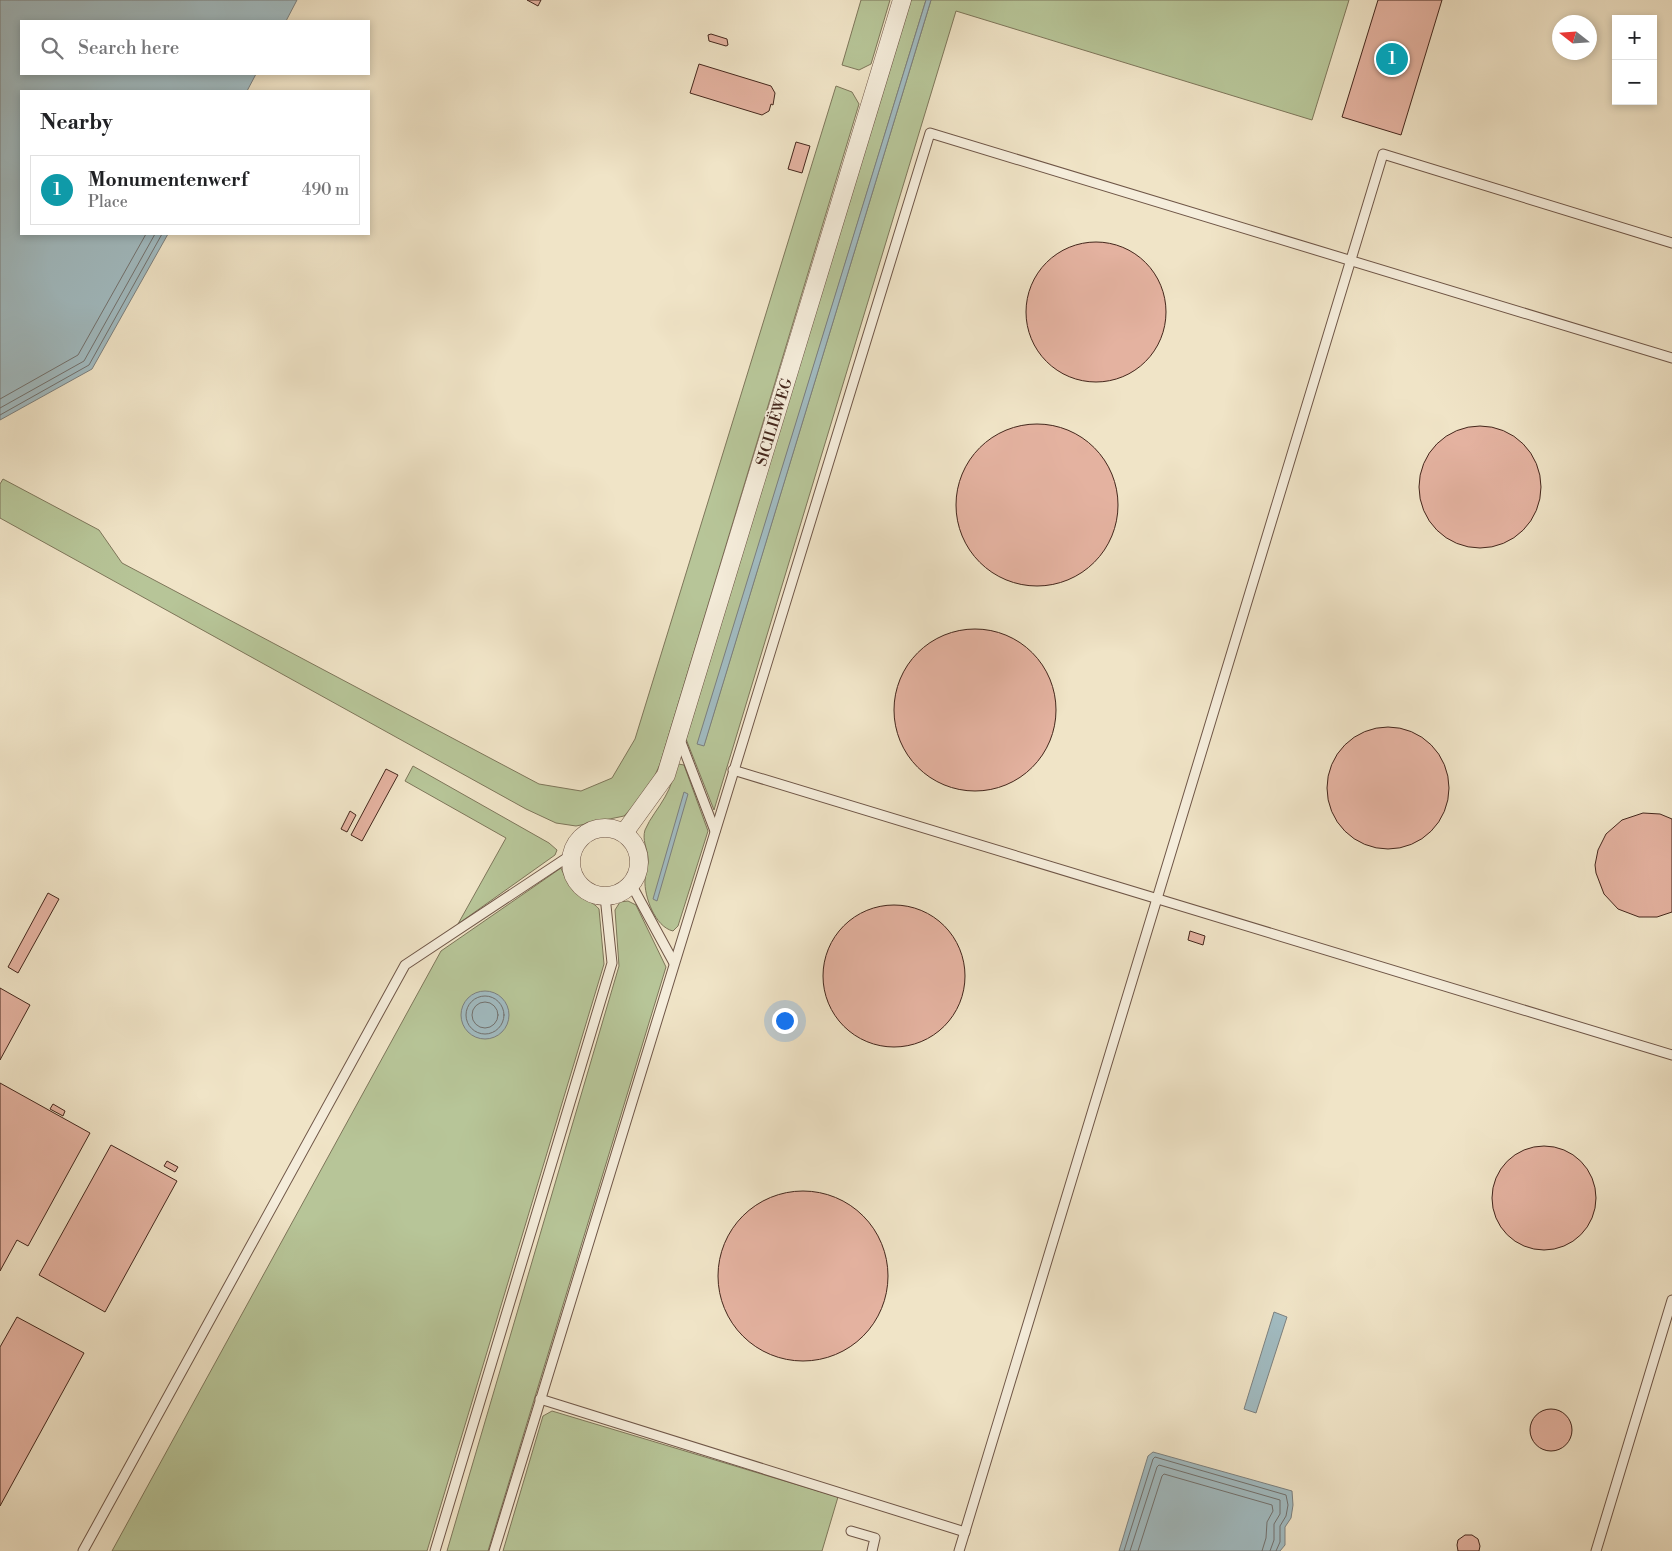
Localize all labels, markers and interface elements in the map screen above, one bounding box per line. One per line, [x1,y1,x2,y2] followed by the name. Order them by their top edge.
[1552,15,1597,60] north arrow
[1612,15,1657,105] map controls
[1612,15,1657,60] button: +
[20,20,370,75] search box
[38,34,66,62] icon: search
[78,36,179,60] text: Search here
[1376,40,1408,78] pin: 1
[1612,60,1657,105] button: −
[40,110,113,136] text: Nearby
[88,168,248,192] text: Monumentenwerf
[53,180,61,200] text: 1
[302,180,349,200] text: 490 m
[88,192,128,212] text: Place
[752,376,797,468] street label: SICILIËWEG
[772,1008,798,1034] your location

